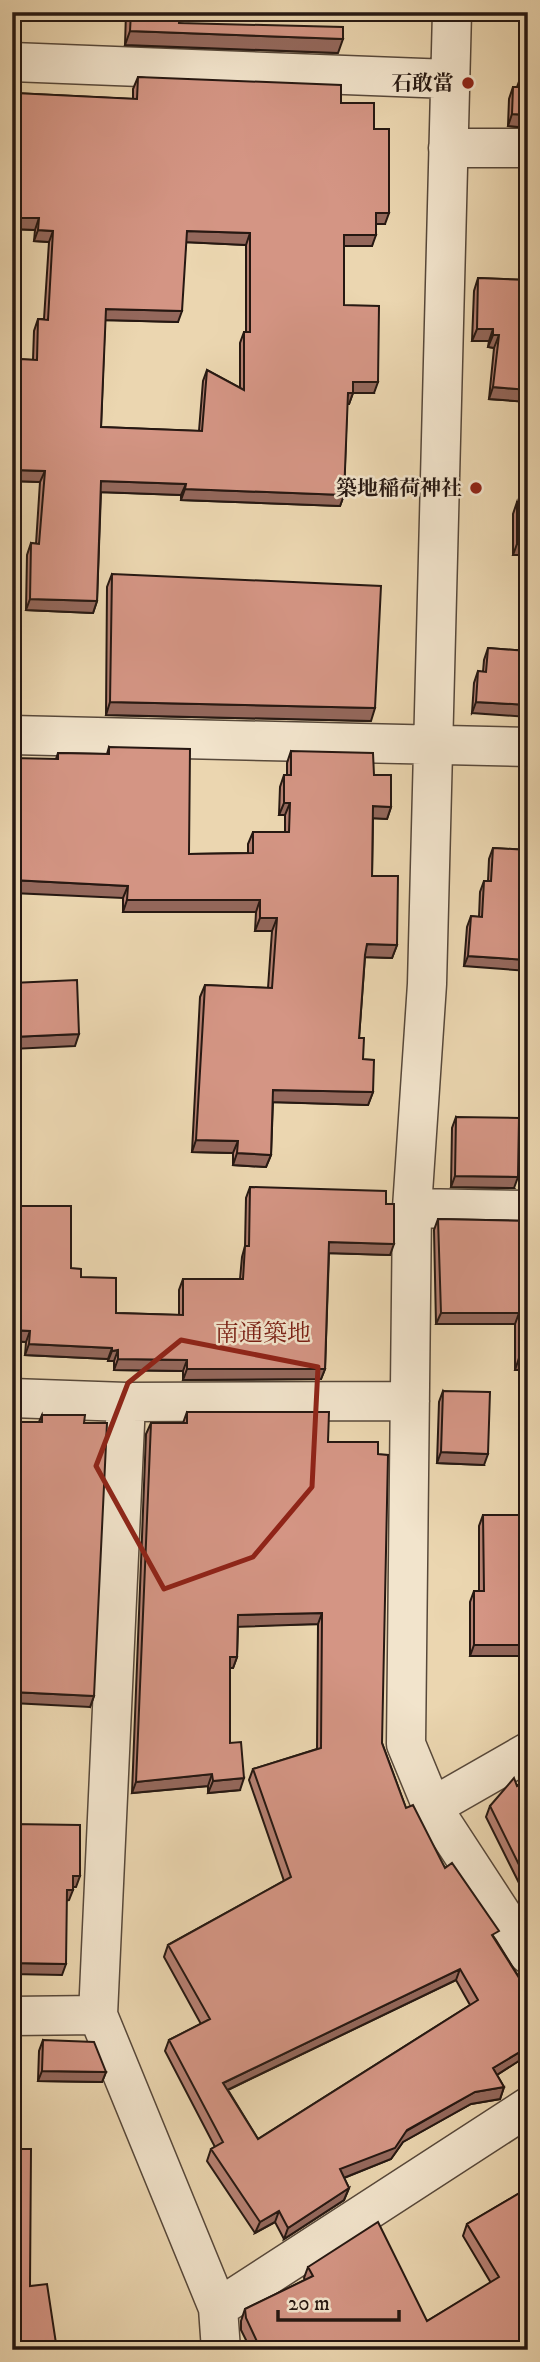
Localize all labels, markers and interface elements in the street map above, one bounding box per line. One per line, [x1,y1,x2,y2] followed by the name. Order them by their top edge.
[391,71,454,97] place label: 石敢當
[460,75,476,91] marker: 石敢當
[336,476,462,502] place label: 築地稲荷神社
[468,480,484,496] marker: 築地稲荷神社
[215,1319,311,1349] district label: 南通築地
[278,2278,398,2322] scale bar
[288,2291,330,2317] text: 20 m

